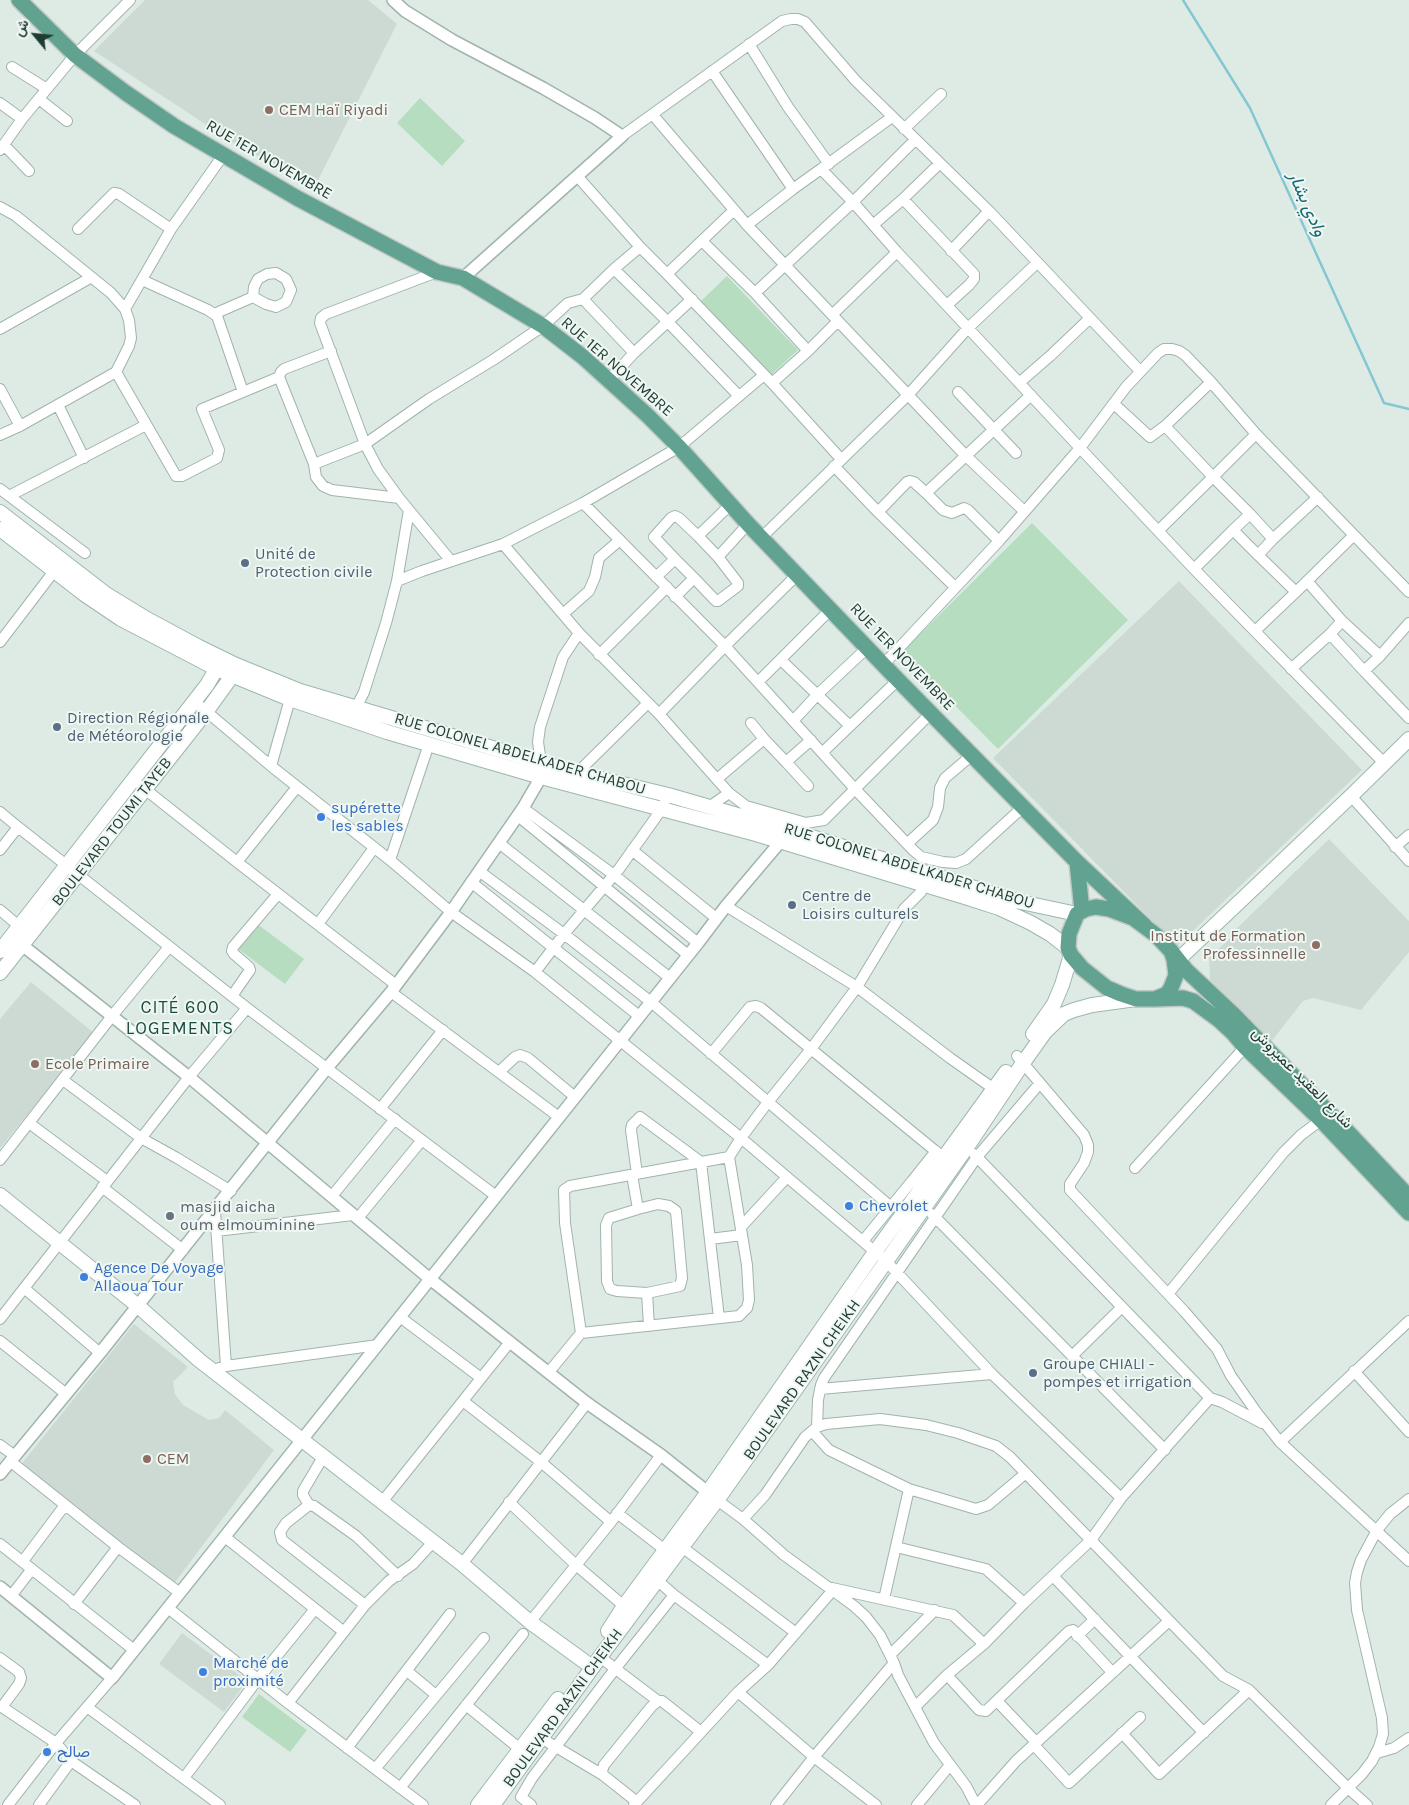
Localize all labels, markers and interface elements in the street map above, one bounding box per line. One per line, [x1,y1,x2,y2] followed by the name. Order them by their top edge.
[10,10,60,60] north arrow
[10,16,33,39] text: ش
[279,100,388,120] place label: CEM Haï Riyadi
[263,104,275,116] marker: CEM Haï Riyadi
[203,116,335,204] street label: RUE 1ER NOVEMBRE
[1283,168,1331,240] water label: وادي بشار
[557,313,677,421] street label: RUE 1ER NOVEMBRE
[255,544,372,582] place label: Unité de Protection civile
[239,557,251,569] marker: Unité de Protection civile
[846,599,958,715] street label: RUE 1ER NOVEMBRE
[67,708,209,746] place label: Direction Régionale de Météorologie
[392,709,648,799] street label: RUE COLONEL ABDELKADER CHABOU
[51,721,63,733] marker: Direction Régionale de Météorologie
[48,754,176,910] street label: BOULEVARD TOUMI TAYEB
[331,798,404,836] place label: supérette les sables
[315,811,327,823] marker: supérette les sables
[781,819,1037,913] street label: RUE COLONEL ABDELKADER CHABOU
[802,886,919,924] place label: Centre de Loisirs culturels
[786,899,798,911] marker: Centre de Loisirs culturels
[1150,926,1306,964] place label: Institut de Formation Professinnelle
[1310,939,1322,951] marker: Institut de Formation Professinnelle
[125,997,235,1040] district label: CITÉ 600 LOGEMENTS
[1247,1023,1357,1133] street label: شارع العقيد عميروش
[45,1054,149,1074] place label: Ecole Primaire
[29,1058,41,1070] marker: Ecole Primaire
[859,1196,928,1216] place label: Chevrolet
[180,1197,315,1235] place label: masjid aicha oum elmouminine
[843,1200,855,1212] marker: Chevrolet
[164,1210,176,1222] marker: masjid aicha oum elmouminine
[94,1258,224,1296] place label: Agence De Voyage Allaoua Tour
[78,1271,90,1283] marker: Agence De Voyage Allaoua Tour
[739,1296,865,1464] street label: BOULEVARD RAZNI CHEIKH
[1043,1354,1192,1392] place label: Groupe CHIALI - pompes et irrigation
[1027,1367,1039,1379] marker: Groupe CHIALI - pompes et irrigation
[157,1449,189,1469] place label: CEM
[141,1453,153,1465] marker: CEM
[499,1625,627,1791] street label: BOULEVARD RAZNI CHEIKH
[213,1653,289,1691] place label: Marché de proximité
[197,1666,209,1678] marker: Marché de proximité
[57,1742,90,1762] place label: صالح
[41,1746,53,1758] marker: صالح

